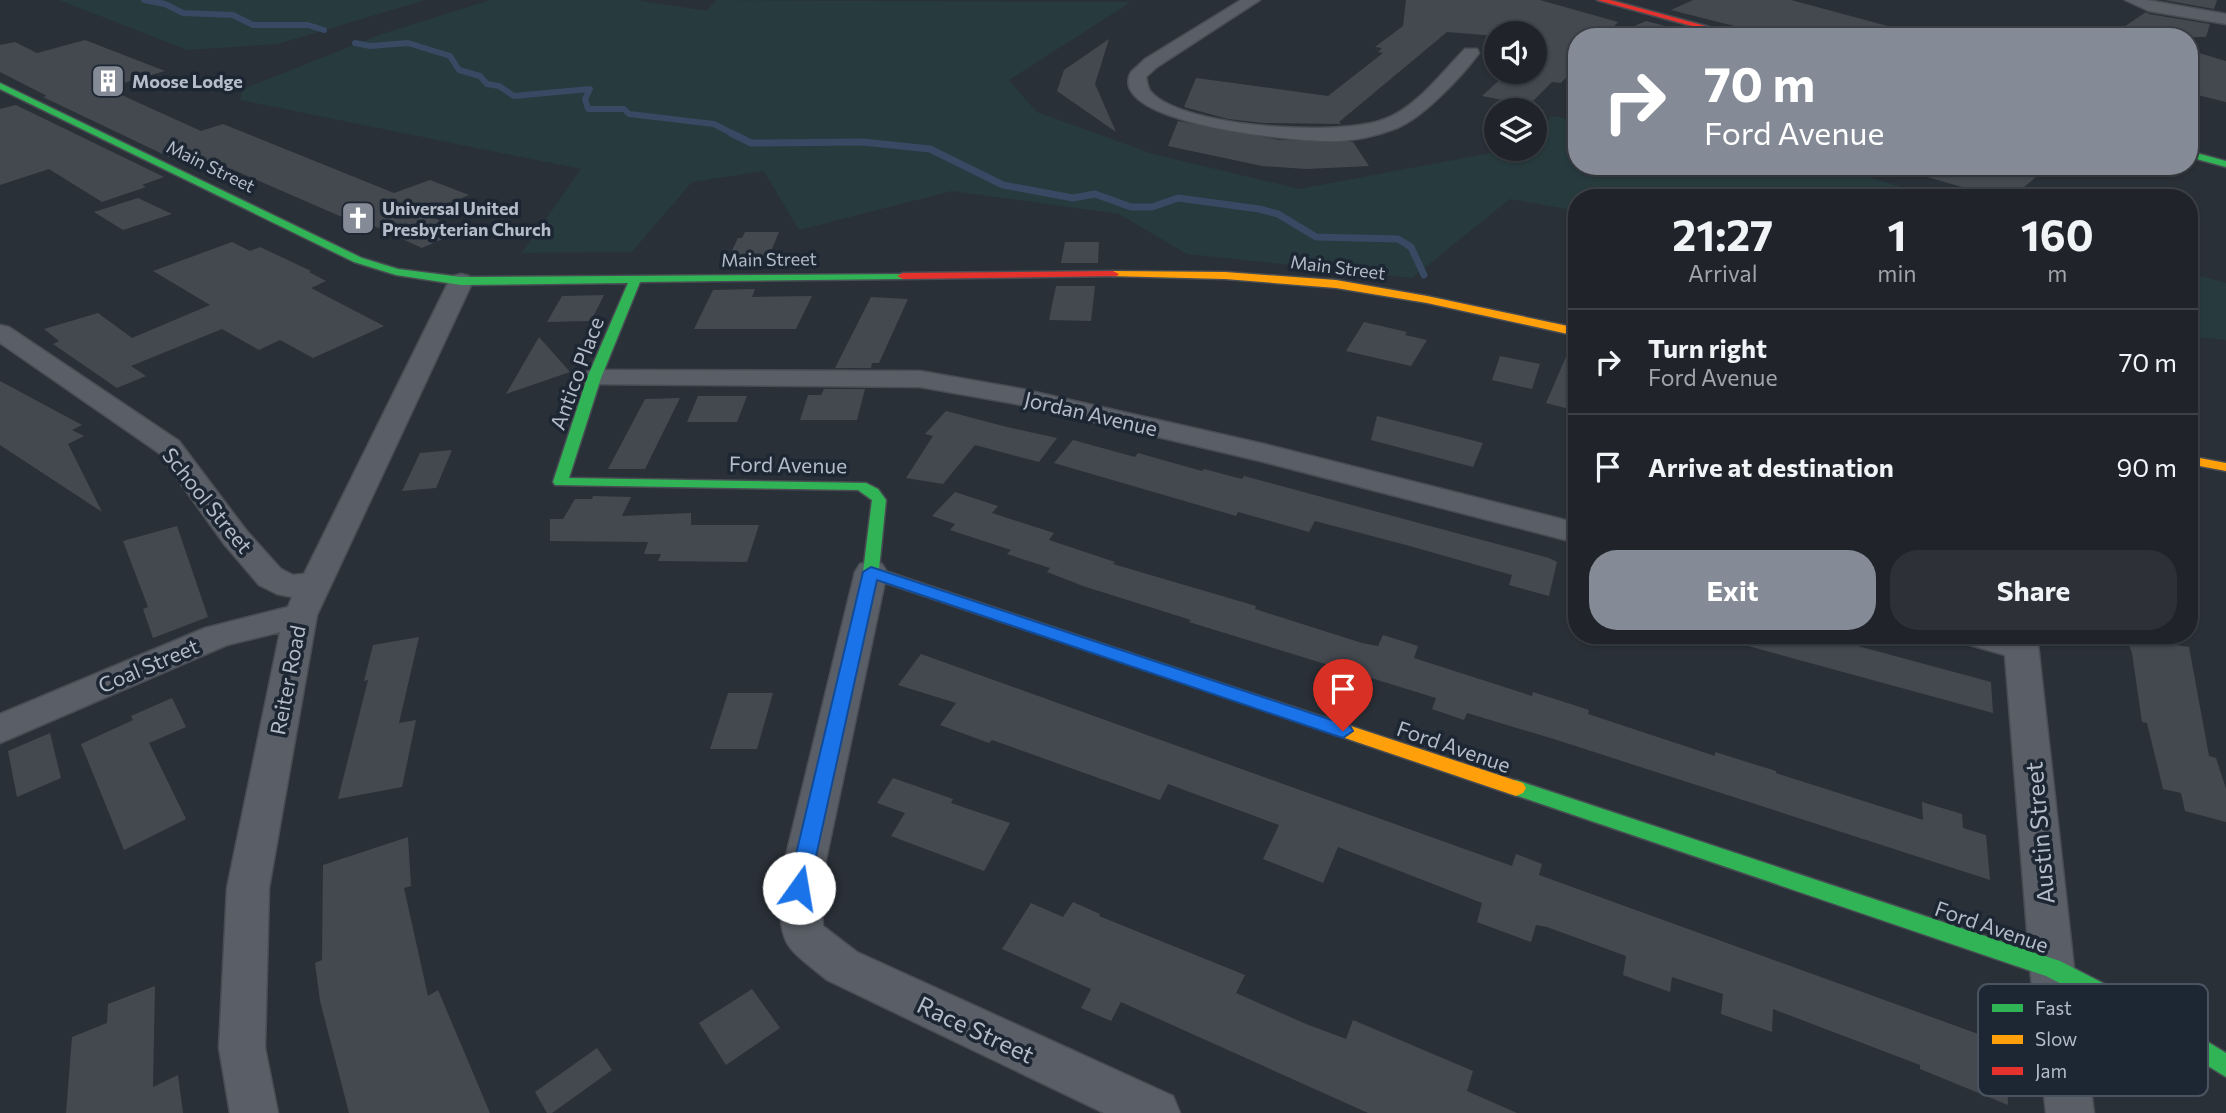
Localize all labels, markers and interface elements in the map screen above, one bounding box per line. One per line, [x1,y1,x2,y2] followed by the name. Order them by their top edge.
[1484,21,1547,161] map controls
[1484,21,1547,84] button: sound
[1704,52,1815,112] text: 70 m
[1589,56,1680,147] icon: right
[89,62,127,100] building icon: Moose Lodge
[132,70,243,92] place label: Moose Lodge
[1484,98,1547,161] button: layers
[1704,112,1884,152] text: Ford Avenue
[163,135,259,197] street label: Main Street
[382,197,551,240] place label: Universal United Presbyterian Church
[339,199,377,237] church icon: Universal United Presbyterian Church
[1672,208,1773,260] text: 21:27
[1887,208,1906,260] text: 1
[2021,208,2094,260] text: 160
[721,247,817,271] street label: Main Street
[1289,250,1387,284] street label: Main Street
[1688,259,1757,287] text: Arrival
[1877,259,1917,287] text: min
[2047,259,2067,287] text: m
[544,313,608,433] street label: Antico Place
[1648,332,1767,363] text: Turn right
[1589,343,1627,381] icon: right
[2119,346,2177,377] text: 70 m
[1648,363,1778,391] text: Ford Avenue
[1022,386,1160,440] street label: Jordan Avenue
[158,442,258,558] street label: School Street
[1589,448,1627,486] icon: arrive
[729,450,847,478] street label: Ford Avenue
[1648,451,1894,482] text: Arrive at destination
[2117,451,2177,482] text: 90 m
[1589,550,1876,630] button: Exit
[1890,550,2177,630] button: Share
[264,623,310,737] street label: Reiter Road
[94,633,202,697] street label: Coal Street
[1313,659,1373,731] pin
[1324,670,1362,708] icon: arrive
[1394,715,1514,777] street label: Ford Avenue
[2018,760,2060,905] street label: Austin Street
[762,851,836,925] position arrow
[1932,895,2052,957] street label: Ford Avenue
[1978,984,2208,1096] legend
[913,989,1039,1069] street label: Race Street
[2035,996,2072,1019] text: Fast
[2035,1027,2077,1050] text: Slow
[2035,1059,2067,1082] text: Jam

